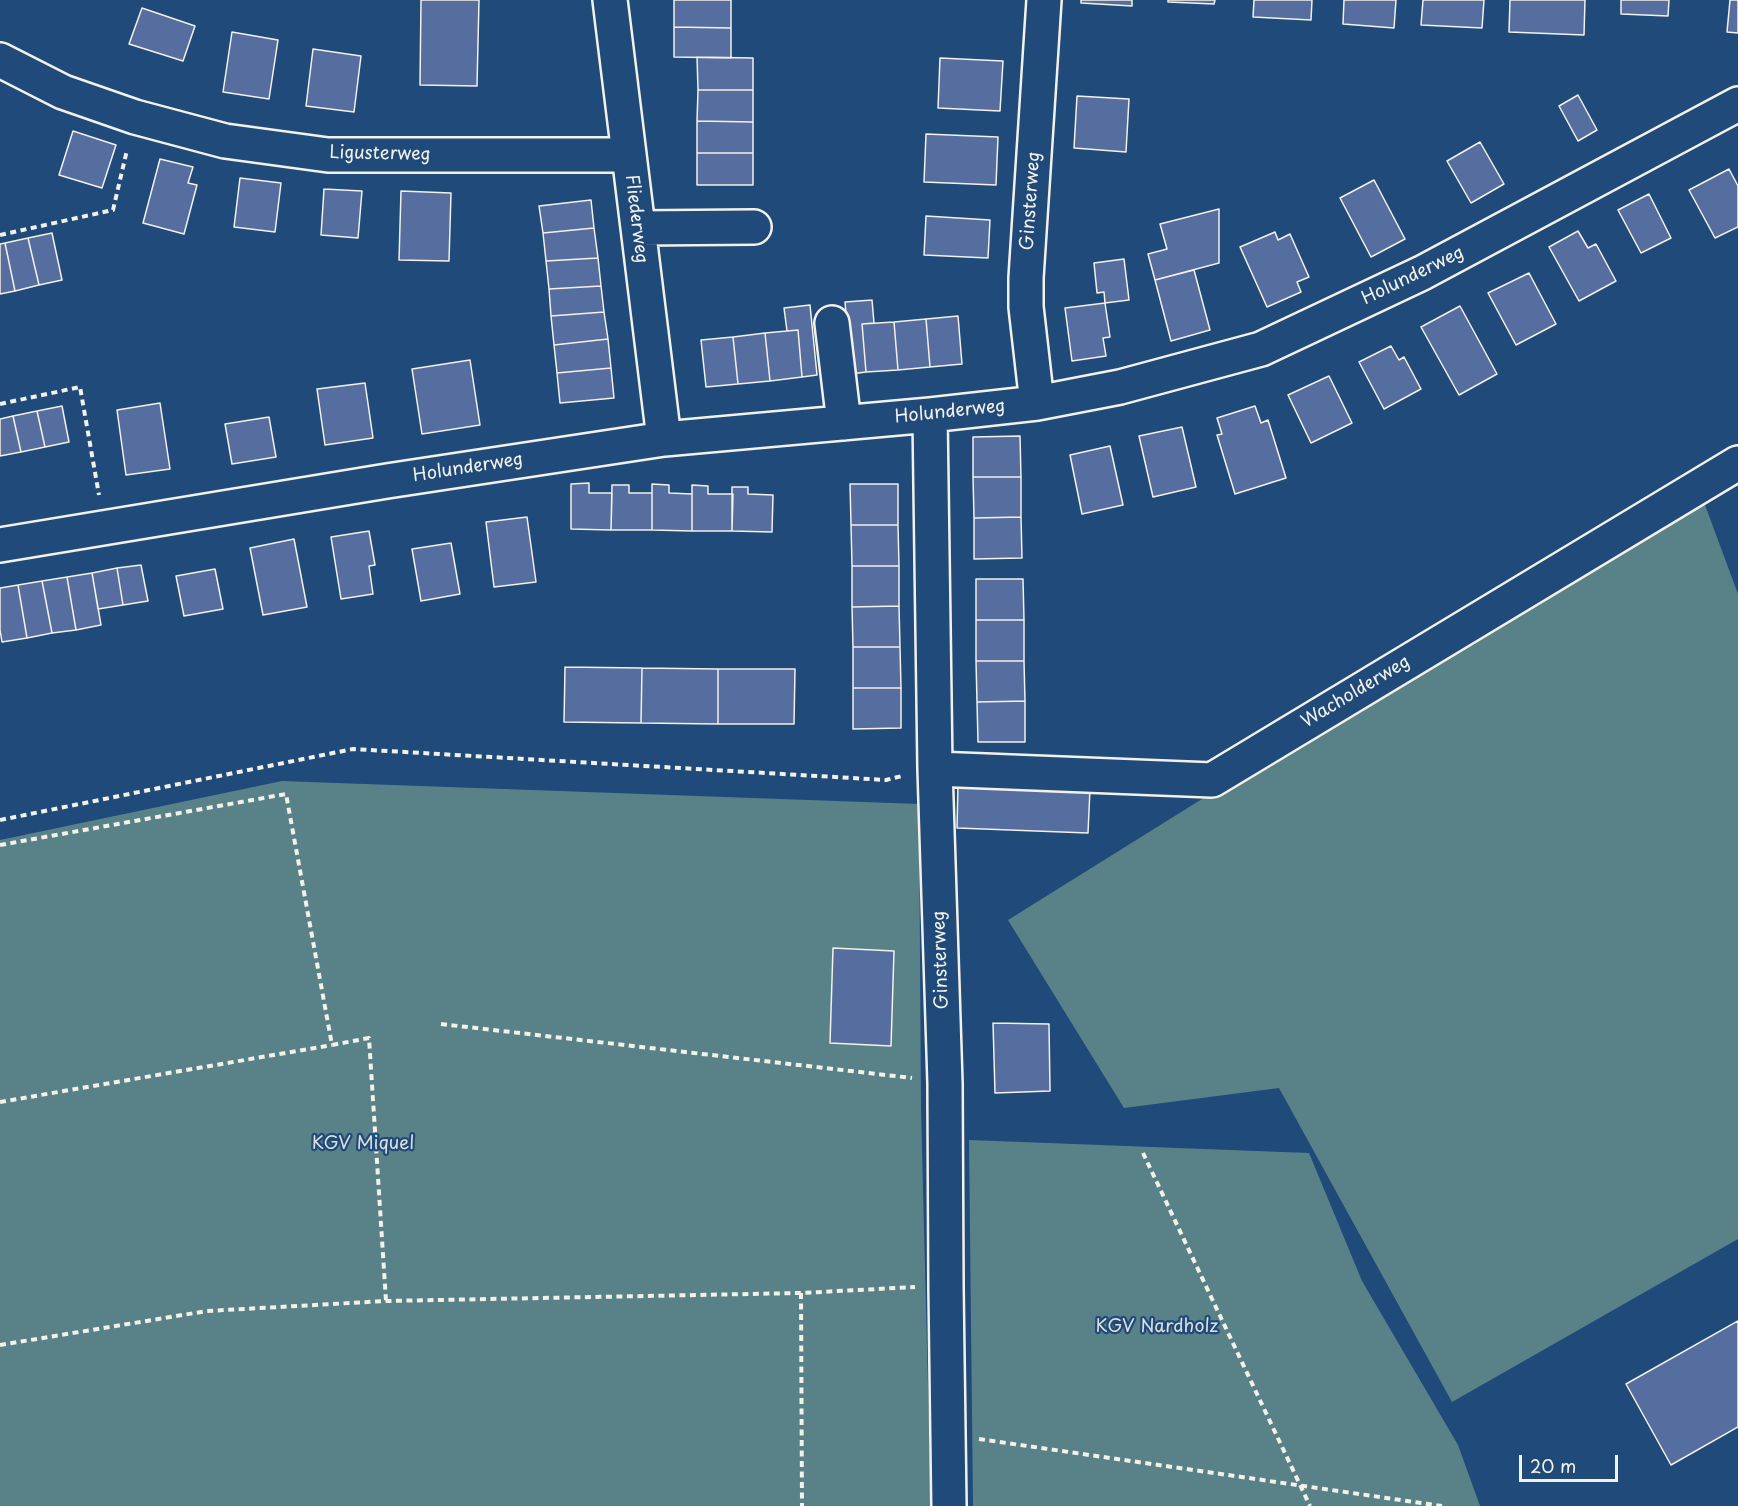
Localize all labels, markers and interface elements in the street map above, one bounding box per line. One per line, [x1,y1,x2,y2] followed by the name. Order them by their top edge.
[329,142,431,166] street label: Ligusterweg
[1017,151,1045,251] street label: Ginsterweg
[620,173,652,265] street label: Fliederweg
[1358,242,1468,310] street label: Holunderweg
[894,395,1006,429] street label: Holunderweg
[411,449,525,487] street label: Holunderweg
[1298,651,1414,733] street label: Wacholderweg
[928,910,954,1010] street label: Ginsterweg
[312,1133,414,1155] park label: KGV Miquel
[1096,1316,1218,1338] park label: KGV Nardholz
[1522,1443,1621,1481] scale bar
[1530,1452,1576,1479] text: 20 m

